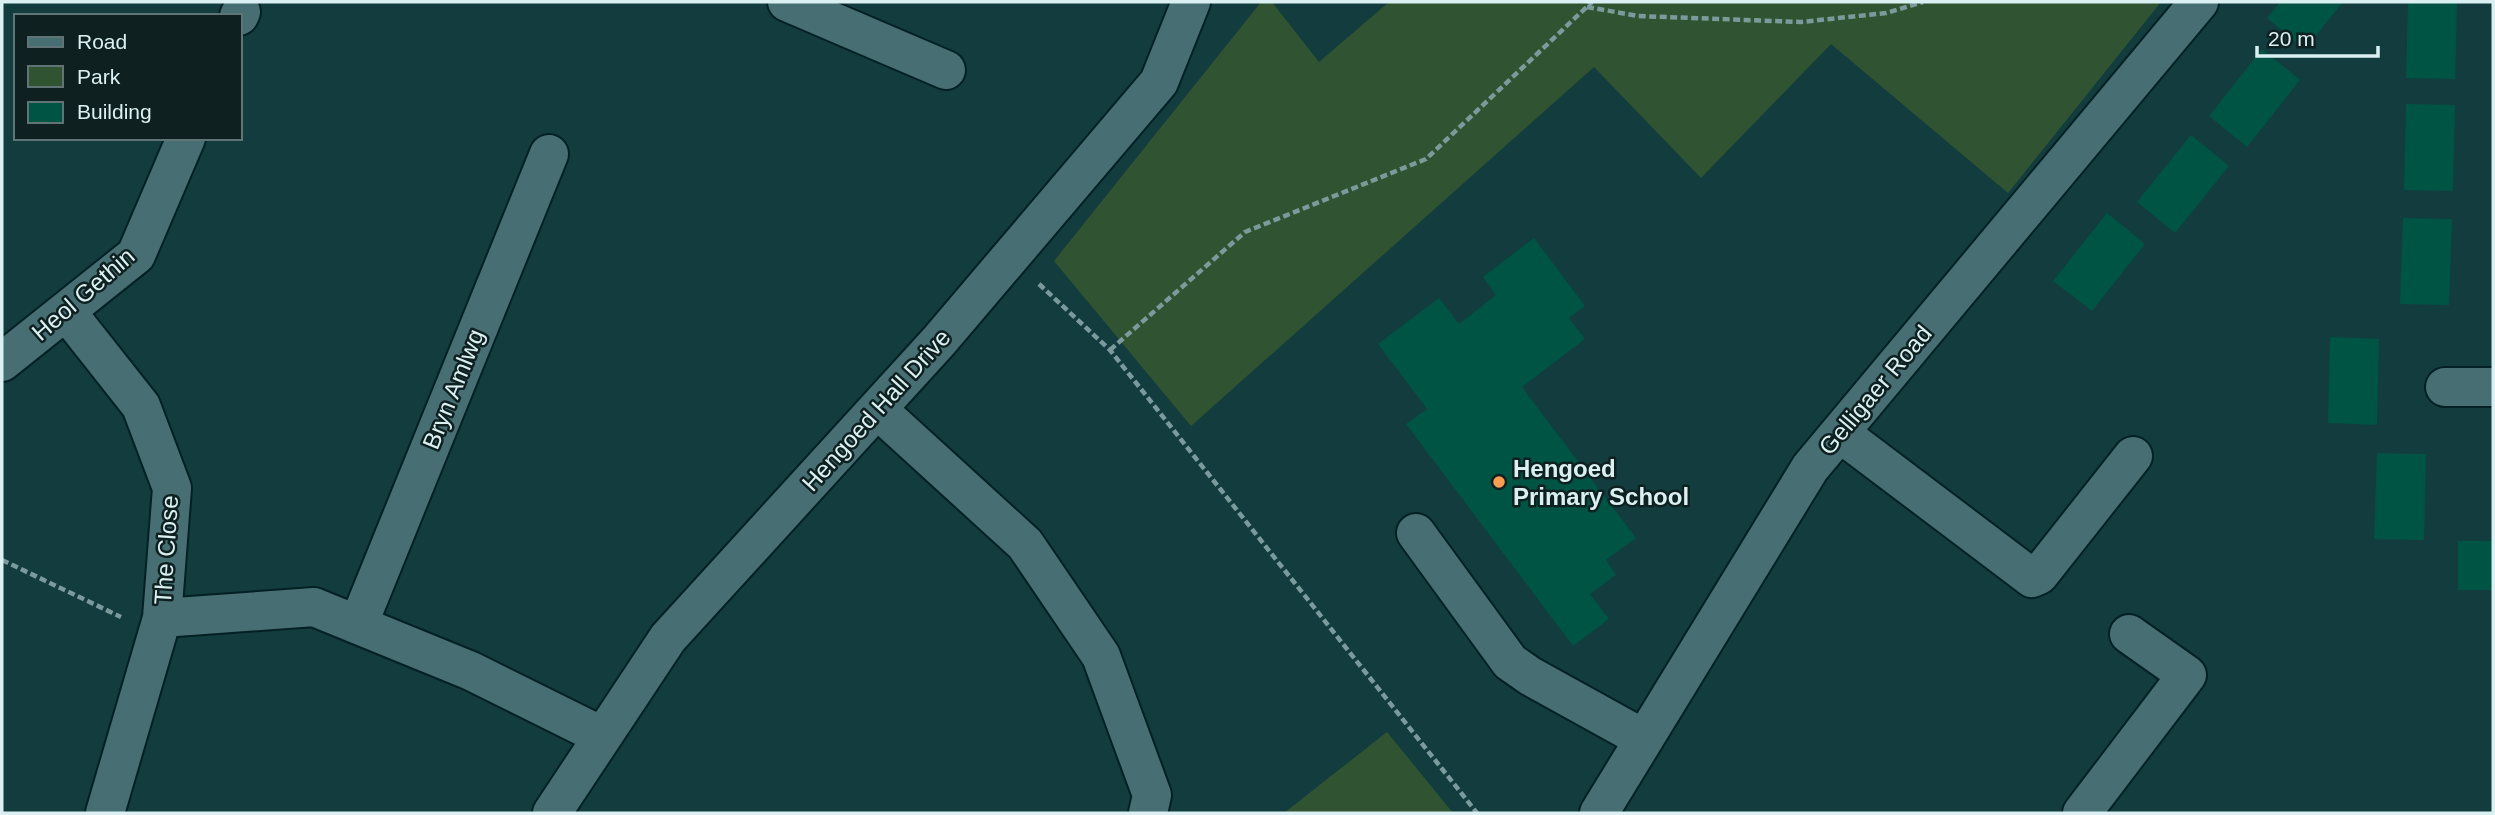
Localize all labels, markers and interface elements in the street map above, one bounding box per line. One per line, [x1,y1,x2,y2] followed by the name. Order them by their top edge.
[14,14,242,140] legend
[2257,14,2378,58] scale bar
[2268,27,2315,50] text: 20 m
[77,30,127,53] text: Road
[77,65,121,88] text: Park
[77,100,152,123] text: Building
[26,242,140,346] street label: Heol Gethin
[1813,320,1937,460] street label: Gelligaer Road
[796,324,956,496] street label: Hengoed Hall Drive
[417,325,489,453] street label: Bryn Amlwg
[1513,455,1689,510] place label: Hengoed Primary School
[1491,474,1507,490] marker: Hengoed Primary School
[149,494,183,606] street label: The Close

